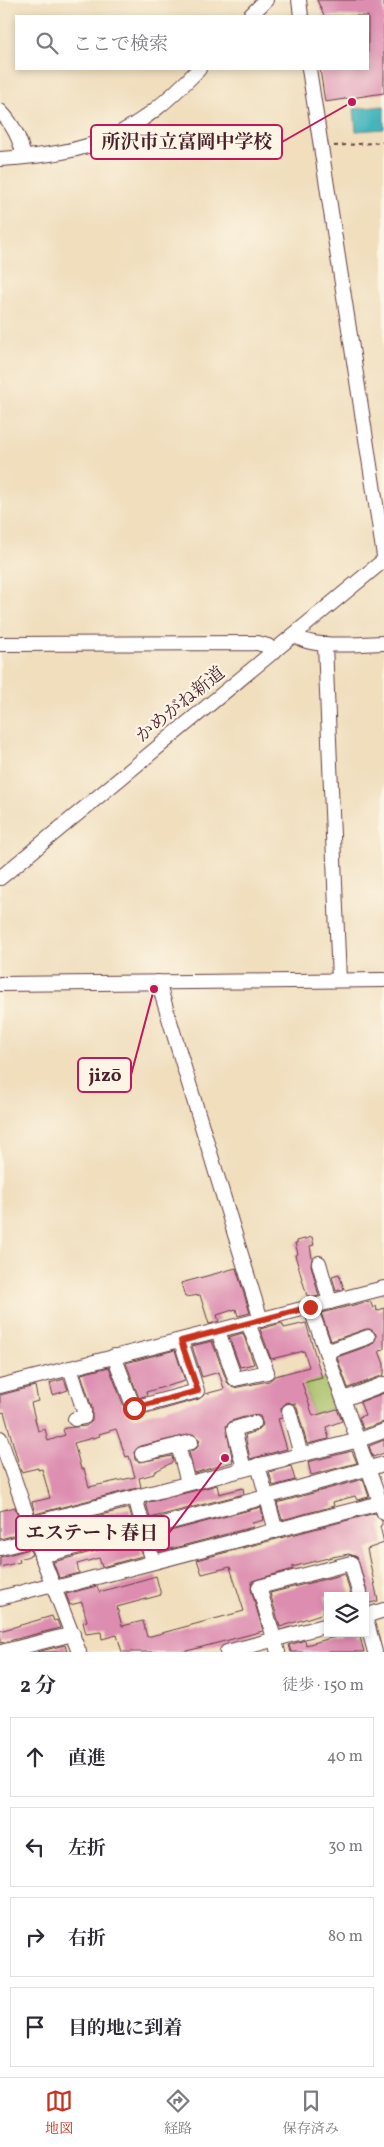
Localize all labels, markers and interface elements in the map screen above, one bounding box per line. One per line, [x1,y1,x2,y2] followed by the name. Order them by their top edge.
[15,15,369,70] search box
[33,29,61,57] icon: search
[73,32,168,58] text: ここで検索
[91,125,282,159] callout: 所沢市立富岡中学校
[101,130,273,156] text: 所沢市立富岡中学校
[131,661,231,749] street label: かめがね新道
[78,1058,131,1092] callout: jizō
[88,1063,122,1089] text: jizō
[299,1296,322,1319] route end
[123,1397,146,1420] route start
[16,1516,169,1550] callout: エステート春日
[26,1521,158,1547] text: エステート春日
[324,1592,369,1637] map controls
[324,1592,369,1637] button: layers
[20,1672,56,1701] text: 2 分
[282,1675,364,1697] text: 徒歩 · 150 m
[21,1743,49,1771] icon: ahead
[68,1746,106,1772] text: 直進
[327,1746,363,1768] text: 40 m
[21,1833,49,1861] icon: left
[68,1836,106,1862] text: 左折
[328,1836,363,1858] text: 30 m
[21,1923,49,1951] icon: right
[68,1926,106,1952] text: 右折
[328,1926,363,1948] text: 80 m
[21,2013,49,2041] icon: arrive
[68,2016,182,2042] text: 目的地に到着
[45,2087,73,2139] tab: 地図
[164,2087,192,2139] tab: 経路
[283,2087,339,2139] tab: 保存済み

